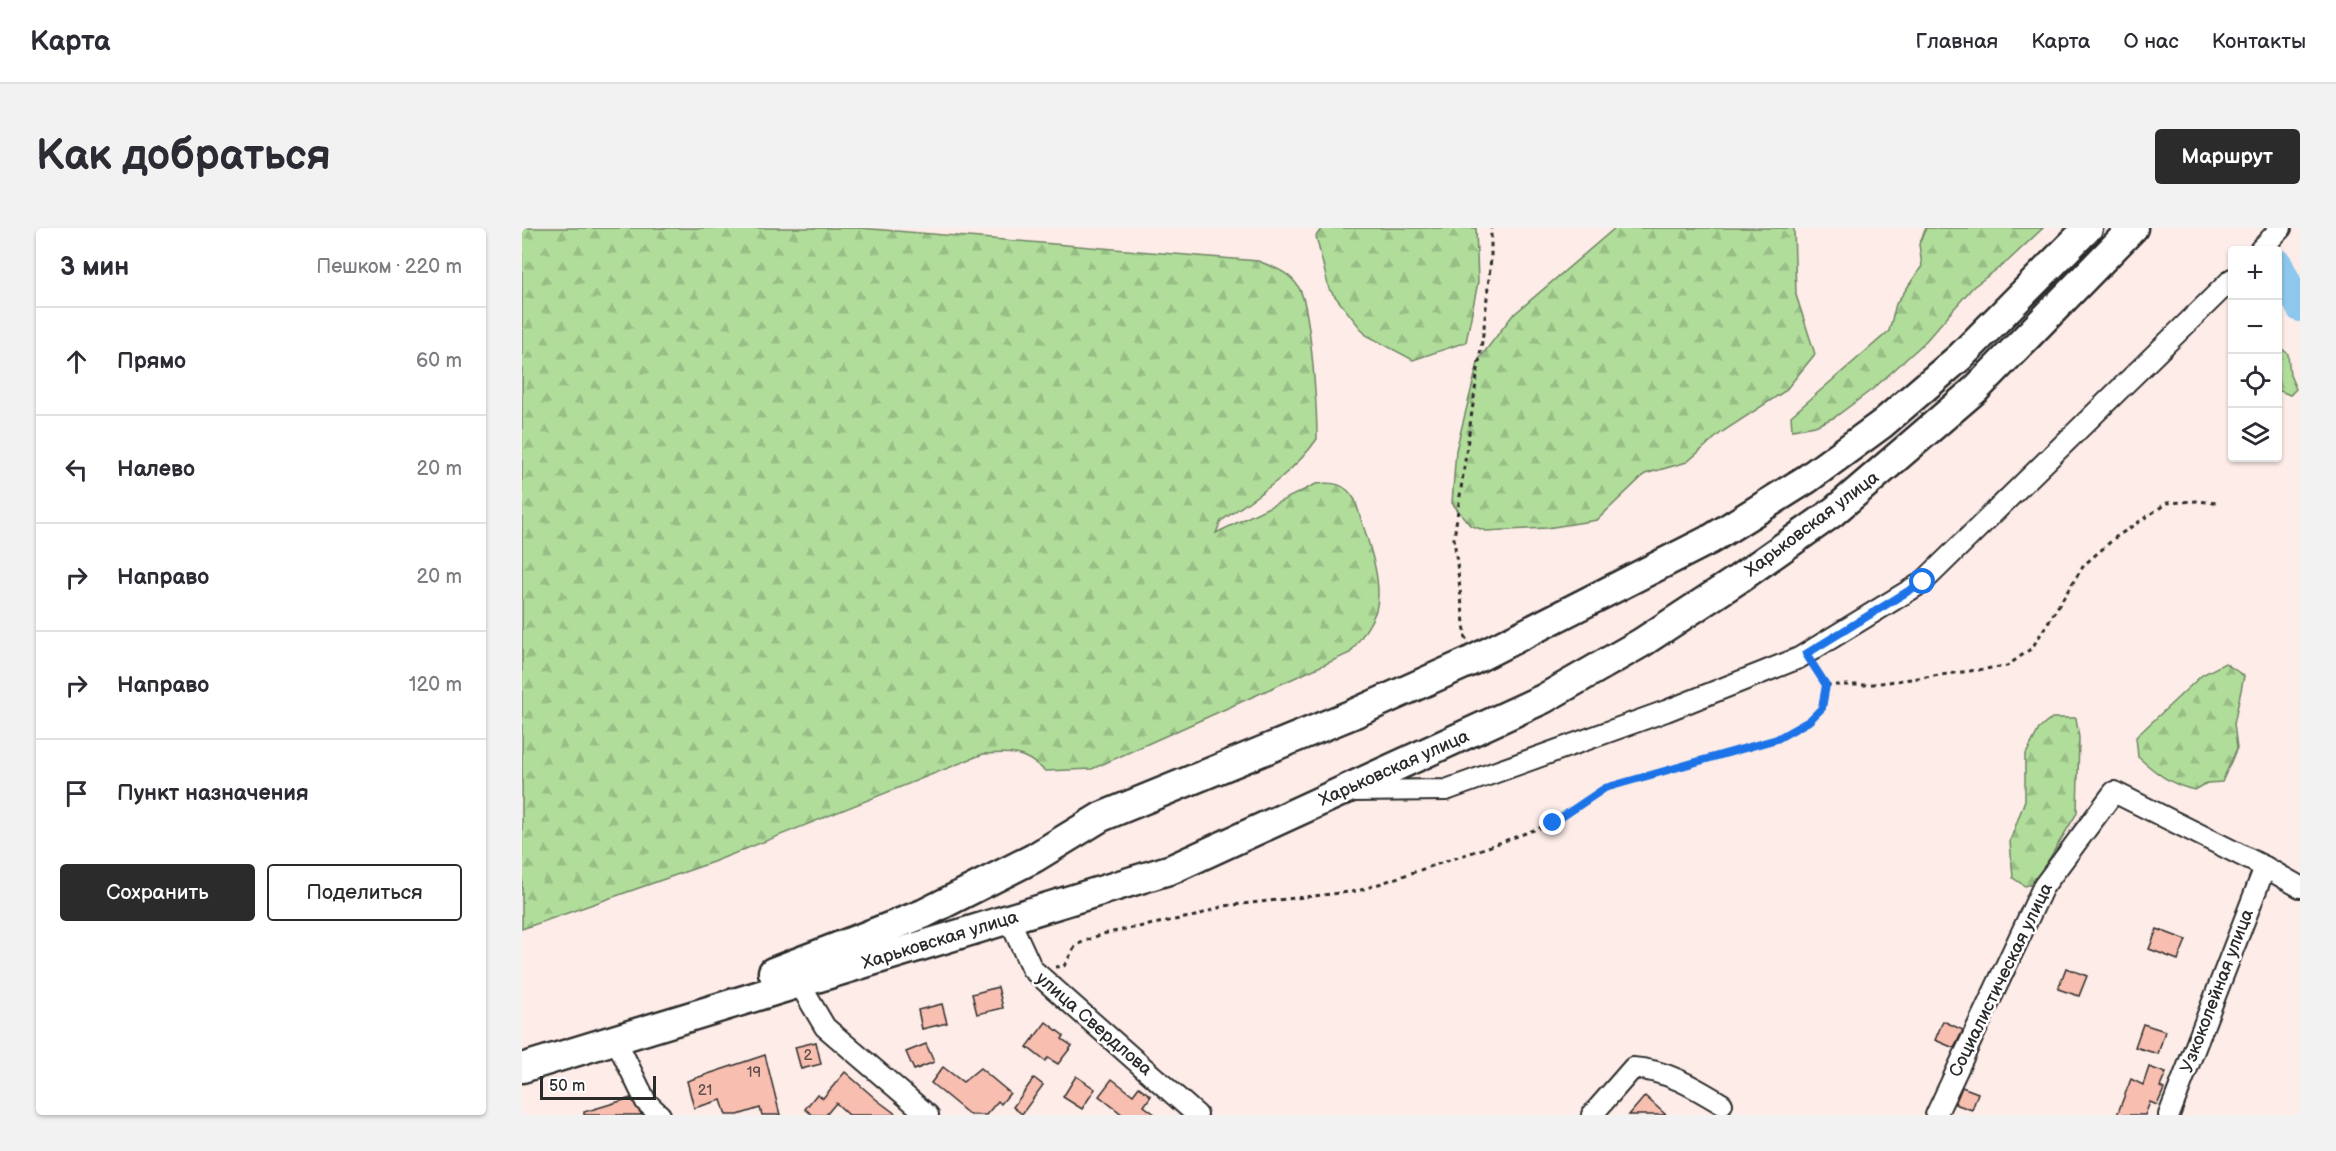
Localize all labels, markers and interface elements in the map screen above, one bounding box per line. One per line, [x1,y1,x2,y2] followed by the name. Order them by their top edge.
[30,25,110,58] text: Карта
[1915,29,1998,54] text: Главная
[2031,29,2090,54] text: Карта
[2123,29,2179,54] text: О нас
[2212,29,2306,54] text: Контакты
[2155,129,2300,184] button: Маршрут
[36,131,331,182] text: Как добраться
[2228,246,2282,462] map controls
[2228,246,2282,300] button: +
[60,252,129,283] text: 3 мин
[316,255,462,279] text: Пешком · 220 m
[2228,300,2282,354] button: −
[60,345,93,378] icon: ahead
[117,348,186,375] text: Прямо
[416,349,462,373] text: 60 m
[2228,354,2282,408] button: locate
[2228,408,2282,462] button: layers
[60,453,93,486] icon: left
[117,456,195,483] text: Налево
[417,457,462,481] text: 20 m
[1741,467,1883,581] street label: Харьковская улица
[60,561,93,594] icon: right
[117,564,209,591] text: Направо
[417,565,462,589] text: 20 m
[1909,568,1935,594] route start
[60,669,93,702] icon: right
[117,672,209,699] text: Направо
[409,673,462,697] text: 120 m
[1316,725,1473,811] street label: Харьковская улица
[60,777,93,810] icon: arrive
[117,780,309,807] text: Пункт назначения
[1539,809,1565,835] route end
[60,864,255,921] button: Сохранить
[267,864,462,921] button: Поделиться
[1945,879,2057,1080] street label: Социалистическая улица
[859,906,1021,974] street label: Харьковская улица
[2176,906,2258,1076] street label: Узкоколейная улица
[1032,968,1156,1080] street label: улица Свердлова
[804,1046,813,1065] house number: 2
[747,1063,761,1082] house number: 19
[540,1073,656,1100] scale bar
[549,1077,585,1096] text: 50 m
[698,1081,712,1100] house number: 21

